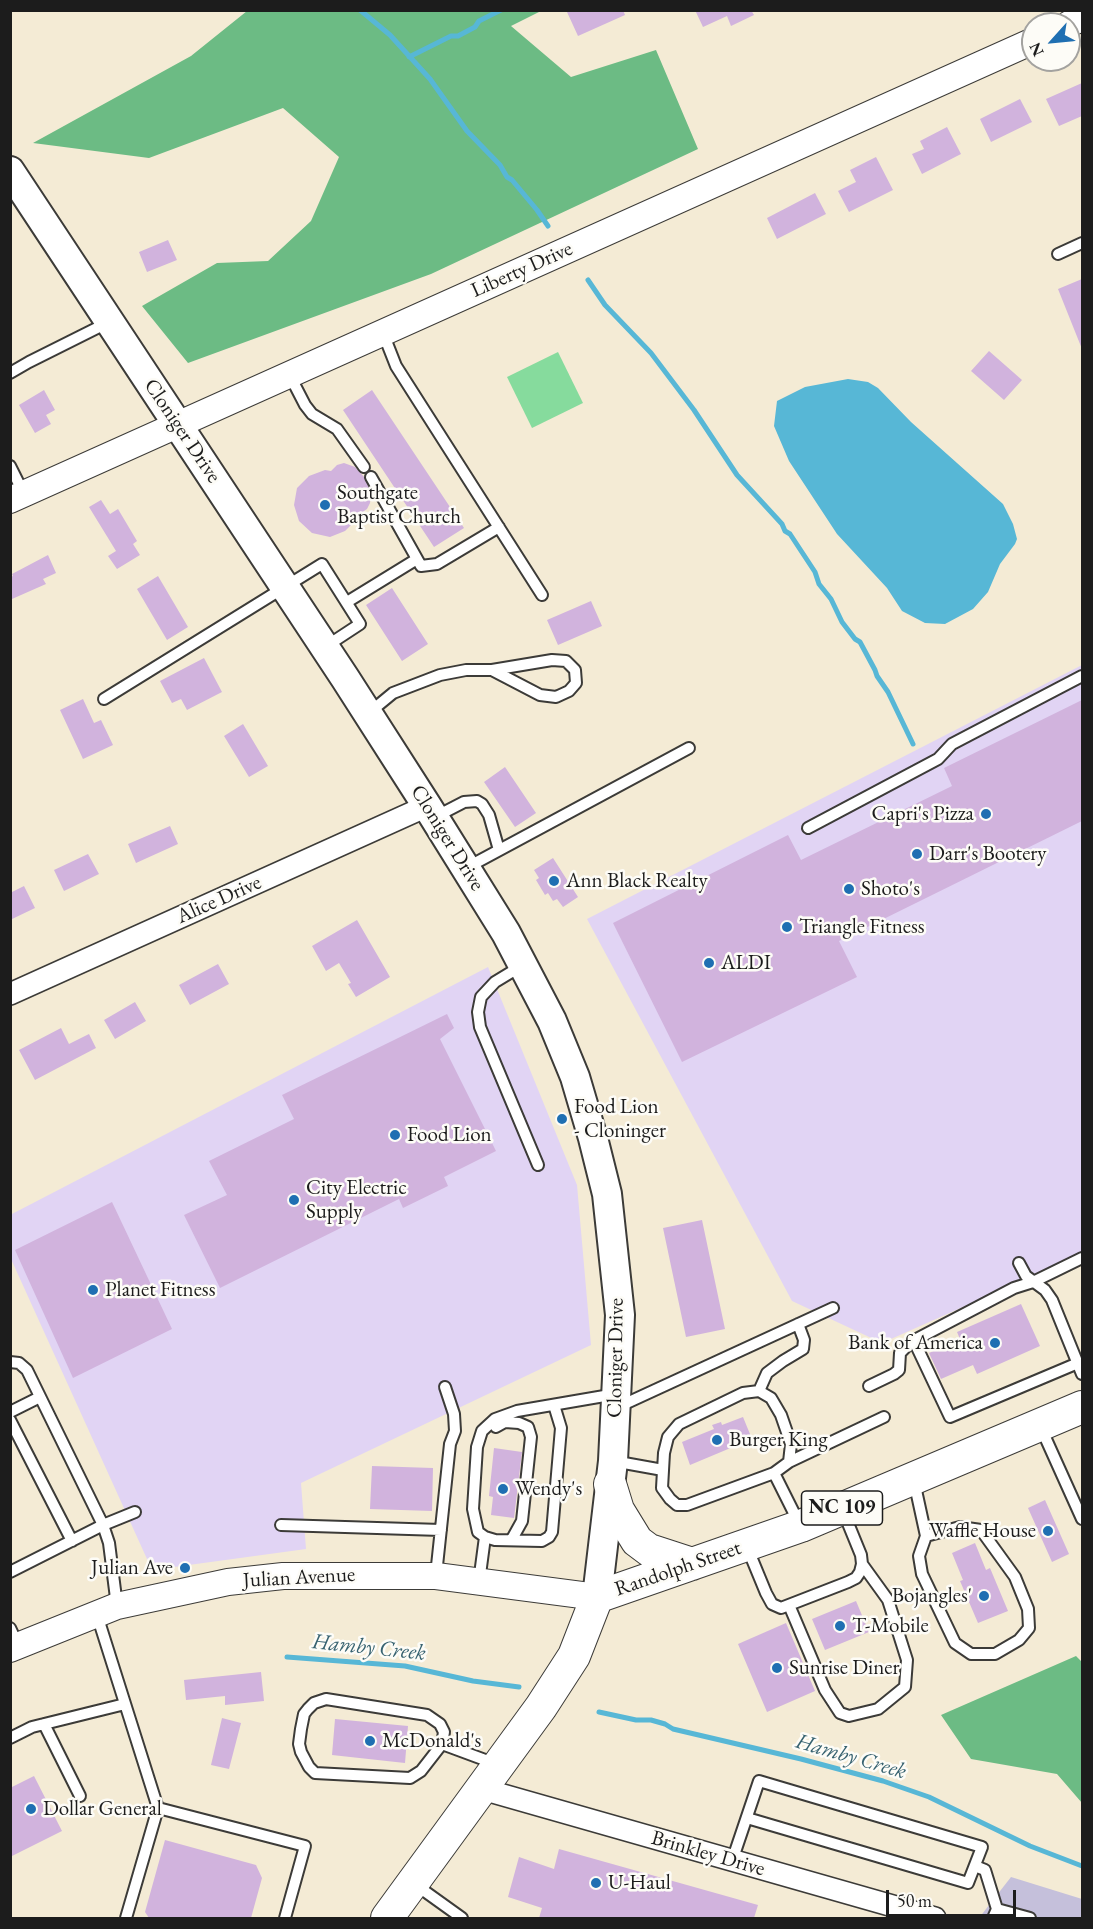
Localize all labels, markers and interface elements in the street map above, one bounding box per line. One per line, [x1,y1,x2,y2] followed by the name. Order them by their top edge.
[1021,12,1081,72] north arrow
[1024,39,1049,60] text: N
[467,236,577,304] street label: Liberty Drive
[138,374,226,488] street label: Cloniger Drive
[337,480,461,530] place label: Southgate Baptist Church
[318,498,332,512] marker: Southgate Baptist Church
[405,780,489,896] street label: Cloniger Drive
[872,801,974,827] place label: Capri's Pizza
[979,807,993,821] marker: Capri's Pizza
[929,841,1047,867] place label: Darr's Bootery
[910,847,924,861] marker: Darr's Bootery
[566,868,708,894] place label: Ann Black Realty
[173,870,265,930] street label: Alice Drive
[547,874,561,888] marker: Ann Black Realty
[861,876,920,902] place label: Shoto's
[842,882,856,896] marker: Shoto's
[799,914,924,940] place label: Triangle Fitness
[780,920,794,934] marker: Triangle Fitness
[721,950,771,976] place label: ALDI
[702,956,716,970] marker: ALDI
[574,1094,666,1144] place label: Food Lion - Cloninger
[555,1112,569,1126] marker: Food Lion - Cloninger
[407,1122,492,1148] place label: Food Lion
[388,1128,402,1142] marker: Food Lion
[306,1175,407,1225] place label: City Electric Supply
[287,1193,301,1207] marker: City Electric Supply
[105,1277,215,1303] place label: Planet Fitness
[86,1283,100,1297] marker: Planet Fitness
[602,1298,630,1418] street label: Cloniger Drive
[848,1330,983,1356] place label: Bank of America
[988,1336,1002,1350] marker: Bank of America
[729,1427,828,1453] place label: Burger King
[710,1433,724,1447] marker: Burger King
[515,1476,582,1502] place label: Wendy's
[496,1482,510,1496] marker: Wendy's
[802,1491,882,1525] road number: NC 109
[929,1518,1036,1544] place label: Waffle House
[1041,1524,1055,1538] marker: Waffle House
[612,1536,744,1602] street label: Randolph Street
[91,1555,173,1581] place label: Julian Ave
[178,1561,192,1575] marker: Julian Ave
[242,1562,356,1594] street label: Julian Avenue
[892,1583,972,1609] place label: Bojangles'
[977,1589,991,1603] marker: Bojangles'
[852,1613,929,1639] place label: T-Mobile
[833,1619,847,1633] marker: T-Mobile
[311,1629,427,1667] water label: Hamby Creek
[789,1655,900,1681] place label: Sunrise Diner
[770,1661,784,1675] marker: Sunrise Diner
[382,1728,481,1754] place label: McDonald's
[793,1729,909,1785] water label: Hamby Creek
[363,1734,377,1748] marker: McDonald's
[43,1796,162,1822] place label: Dollar General
[24,1802,38,1816] marker: Dollar General
[648,1826,768,1882] street label: Brinkley Drive
[608,1870,671,1896] place label: U-Haul
[589,1876,603,1890] marker: U-Haul
[889,1878,1020,1916] scale bar
[897,1889,932,1912] text: 50 m

